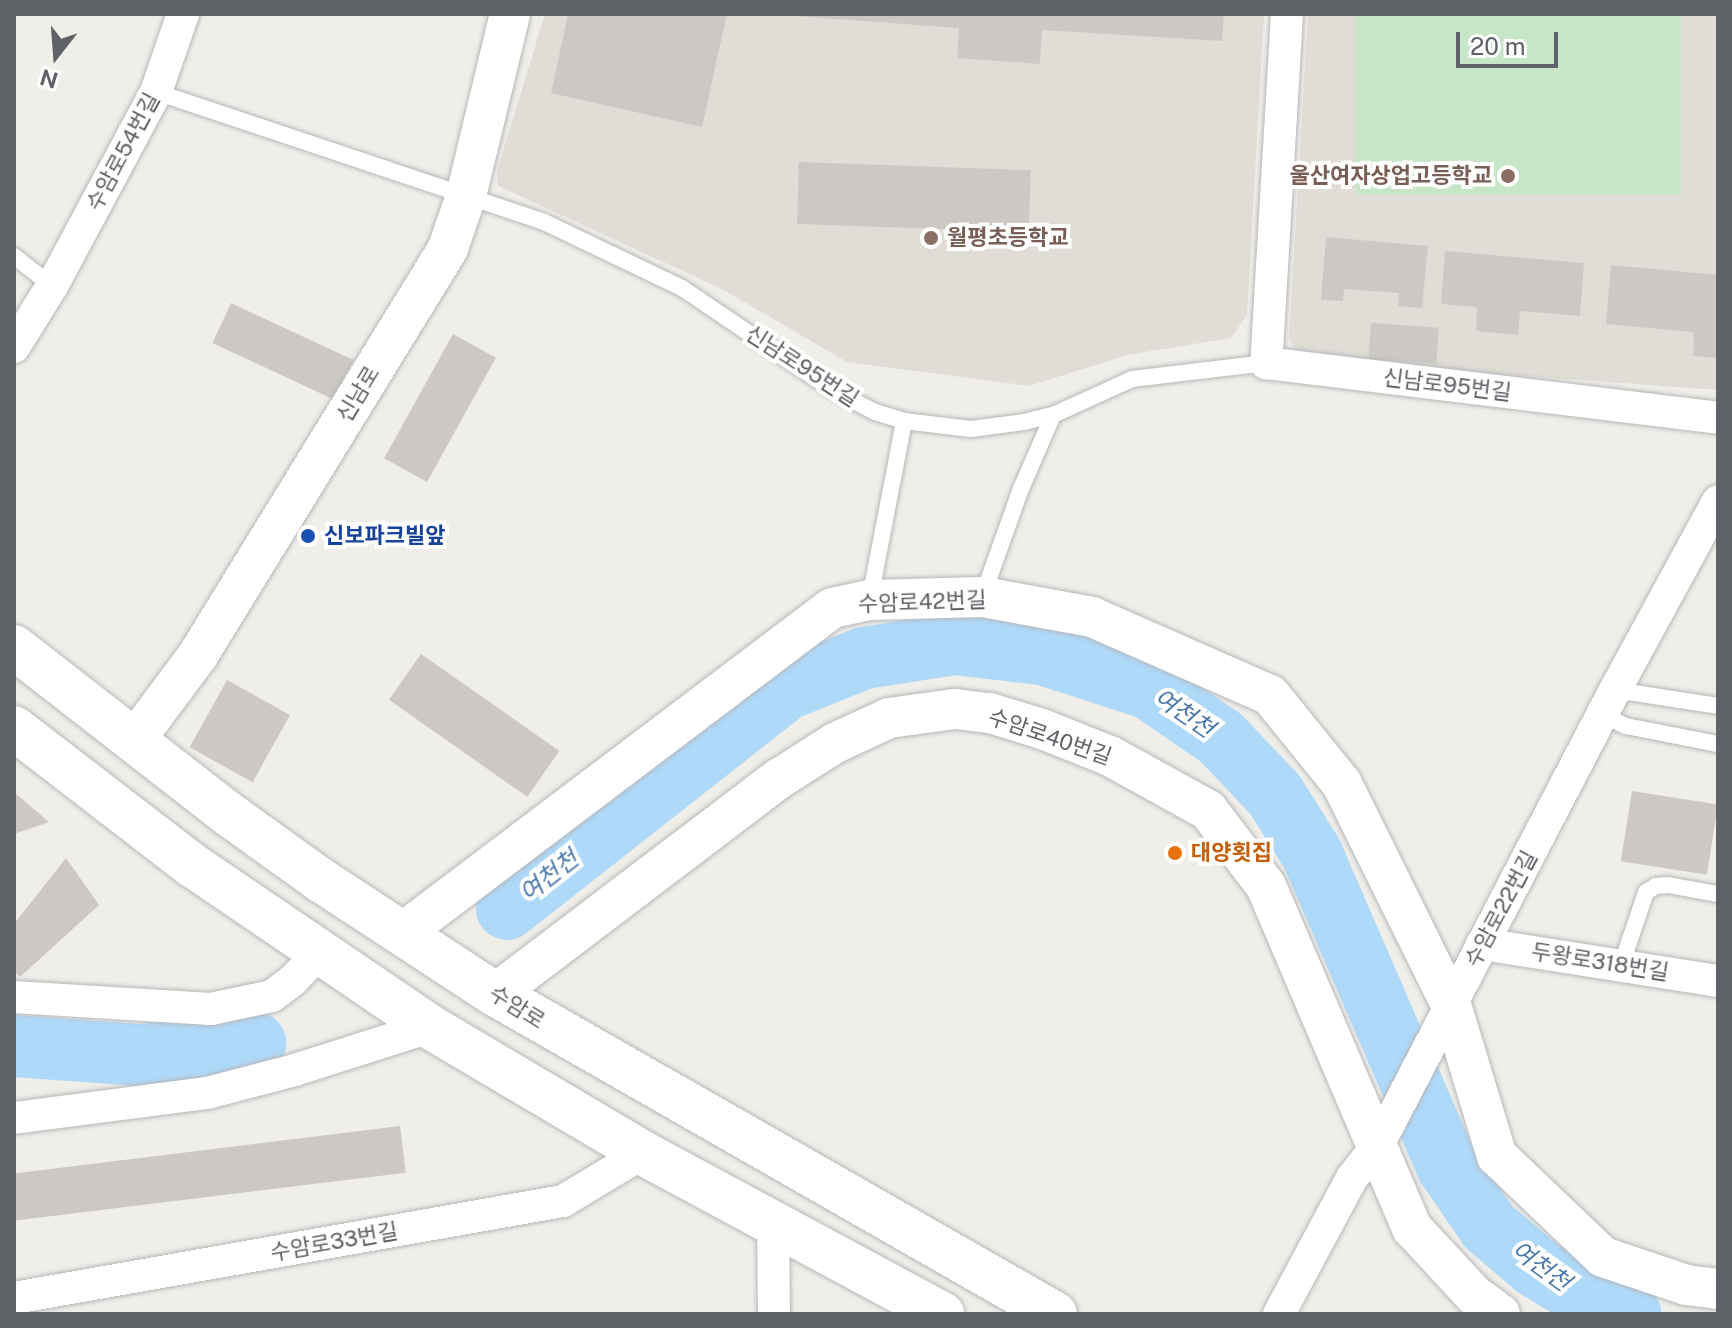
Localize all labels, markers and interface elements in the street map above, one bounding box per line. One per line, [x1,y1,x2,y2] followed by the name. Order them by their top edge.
[16,16,96,96] north arrow
[1460,16,1562,66] scale bar
[1470,32,1526,60] text: 20 m
[37,64,61,94] text: N
[81,89,165,215] street label: 수암로54번길
[1290,163,1492,189] place label: 울산여자상업고등학교
[1499,167,1517,185] marker: 울산여자상업고등학교
[947,225,1068,251] place label: 월평초등학교
[922,229,940,247] marker: 월평초등학교
[741,320,863,412] street label: 신남로95번길
[331,361,385,427] street label: 신남로
[1381,364,1513,406] street label: 신남로95번길
[324,523,445,549] place label: 신보파크빌앞
[299,527,317,545] marker: 신보파크빌앞
[858,587,986,617] street label: 수암로42번길
[1148,683,1220,743] water label: 여천천
[985,704,1115,770] street label: 수암로40번길
[1191,840,1272,866] place label: 대양횟집
[514,844,584,908] water label: 여천천
[1166,844,1184,862] marker: 대양횟집
[1459,847,1543,971] street label: 수암로22번길
[1530,938,1670,986] street label: 두왕로318번길
[484,980,550,1034] street label: 수암로
[268,1218,400,1266] street label: 수암로33번길
[1506,1235,1576,1297] water label: 여천천

